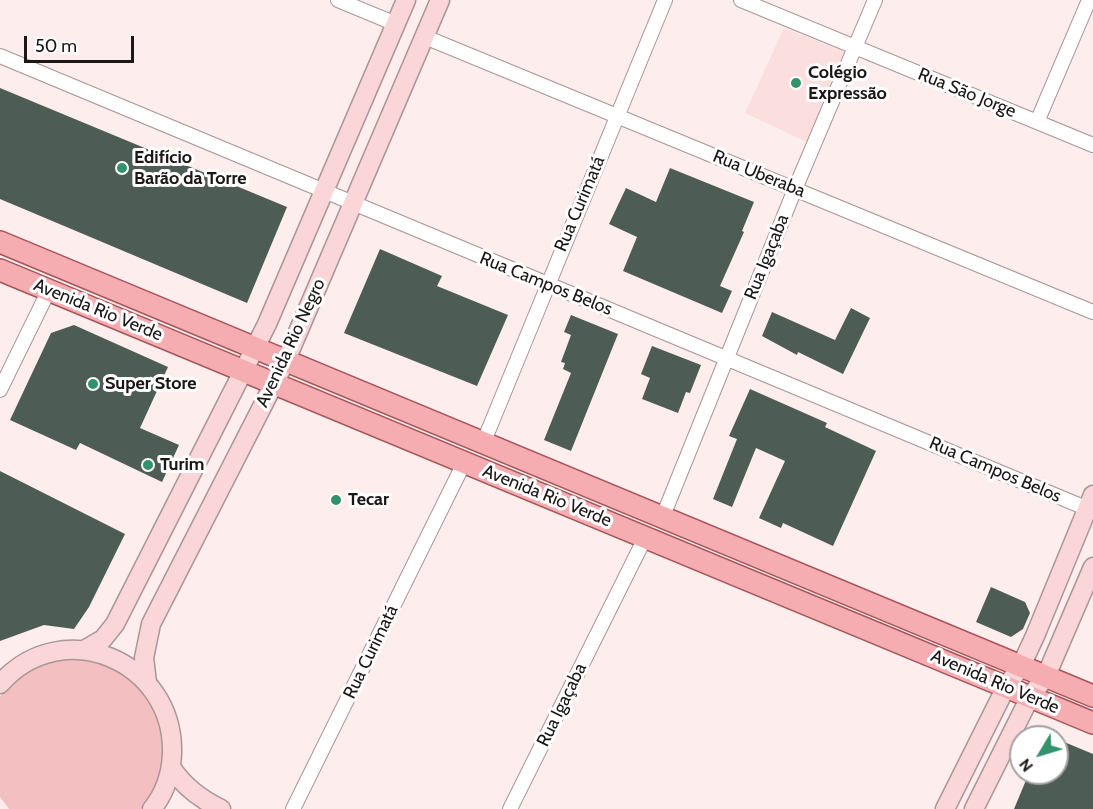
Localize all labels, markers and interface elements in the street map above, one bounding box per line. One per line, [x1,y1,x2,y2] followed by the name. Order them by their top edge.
[27,24,136,62] scale bar
[35,35,77,57] text: 50 m
[808,62,887,104] place label: Colégio Expressão
[915,64,1019,122] street label: Rua São Jorge
[789,76,803,90] marker: Colégio Expressão
[710,146,808,202] street label: Rua Uberaba
[134,147,247,190] place label: Edifício Barão da Torre
[550,153,610,255] street label: Rua Curimatá
[115,161,129,175] marker: Edifício Barão da Torre
[740,211,794,303] street label: Rua Igaçaba
[477,248,615,320] street label: Rua Campos Belos
[30,274,166,346] street label: Avenida Rio Verde
[252,275,330,411] street label: Avenida Rio Negro
[105,373,197,395] place label: Super Store
[86,377,100,391] marker: Super Store
[926,432,1064,508] street label: Rua Campos Belos
[160,454,204,476] place label: Turim
[141,458,155,472] marker: Turim
[479,460,615,532] street label: Avenida Rio Verde
[348,489,389,511] place label: Tecar
[329,493,343,507] marker: Tecar
[339,602,403,702] street label: Rua Curimatá
[928,645,1062,719] street label: Avenida Rio Verde
[533,660,591,750] street label: Rua Igaçaba
[1009,725,1069,785] north arrow
[1015,755,1037,775] text: N

